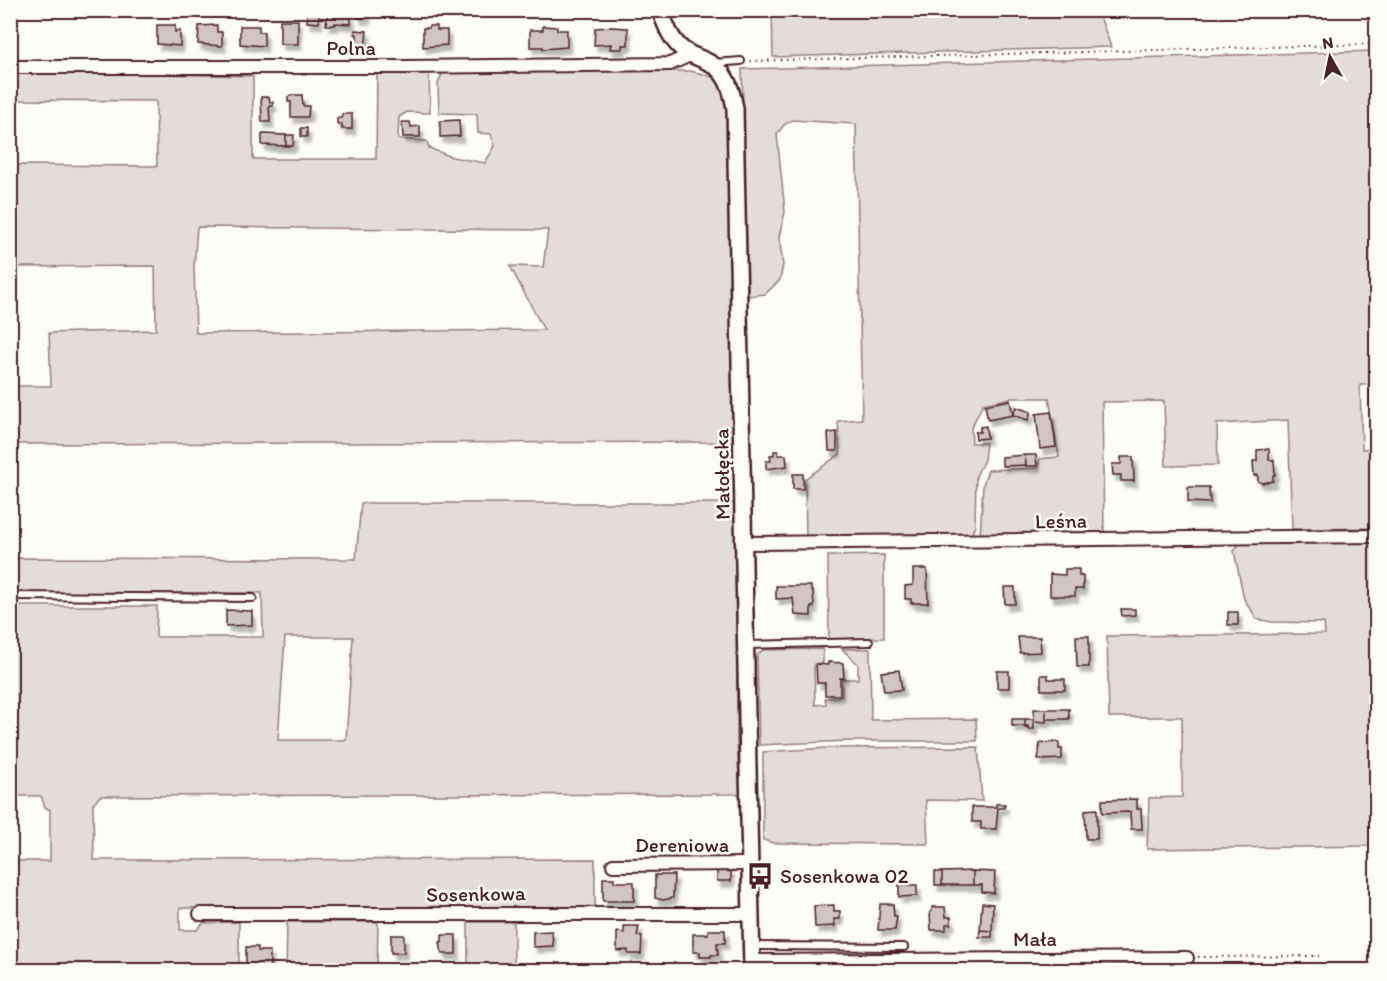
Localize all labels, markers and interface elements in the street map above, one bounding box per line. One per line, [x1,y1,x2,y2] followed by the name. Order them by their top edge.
[1300,27,1360,87] north arrow
[1321,32,1335,53] text: N
[326,35,376,60] street label: Polna
[708,428,735,520] street label: Małołęcka
[1035,508,1087,533] street label: Leśna
[635,832,729,857] street label: Dereniowa
[745,861,775,891] bus stop icon: Sosenkowa 02
[780,863,908,888] place label: Sosenkowa 02
[426,880,526,907] street label: Sosenkowa
[1013,926,1057,951] street label: Mała

